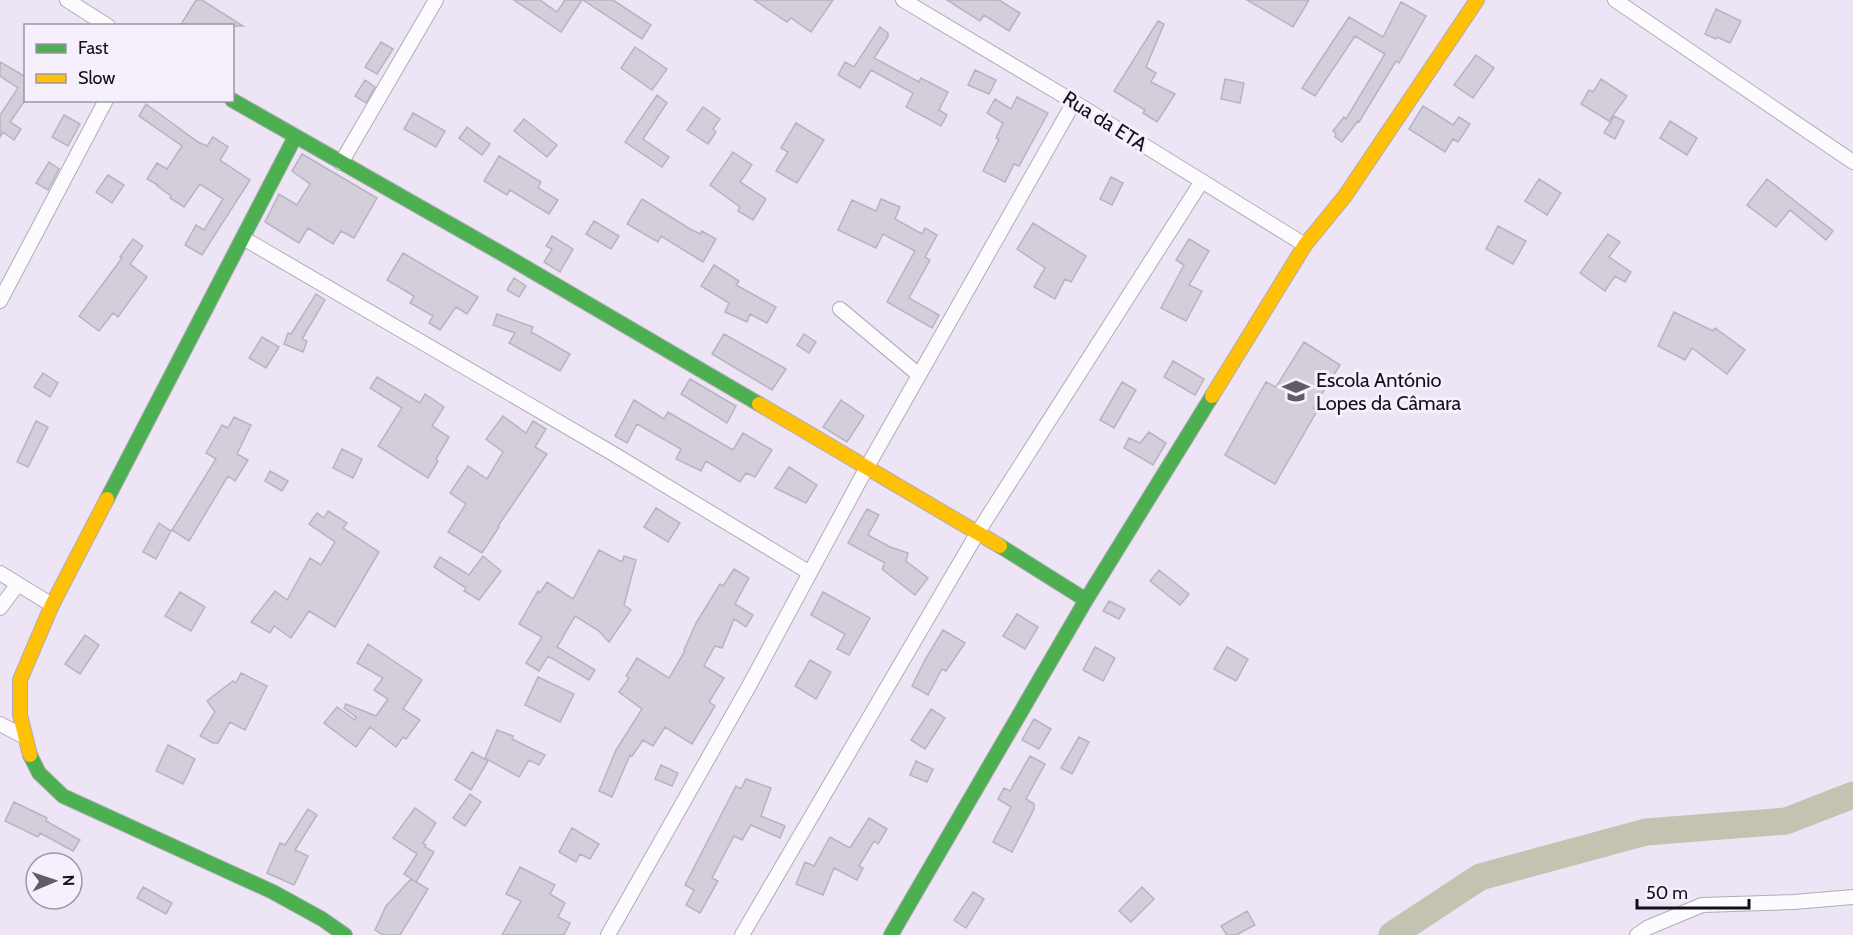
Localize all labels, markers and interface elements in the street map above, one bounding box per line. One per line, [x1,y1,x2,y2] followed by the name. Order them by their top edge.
[24,24,234,102] legend
[78,37,109,59] text: Fast
[78,67,115,89] text: Slow
[1059,86,1152,157] street label: Rua da ETA
[1316,368,1461,415] place label: Escola António Lopes da Câmara
[1281,376,1311,406] school or university icon: Escola António Lopes da Câmara
[24,851,84,911] north arrow
[1637,872,1750,910] scale bar
[59,875,78,886] text: N
[1646,882,1688,904] text: 50 m

